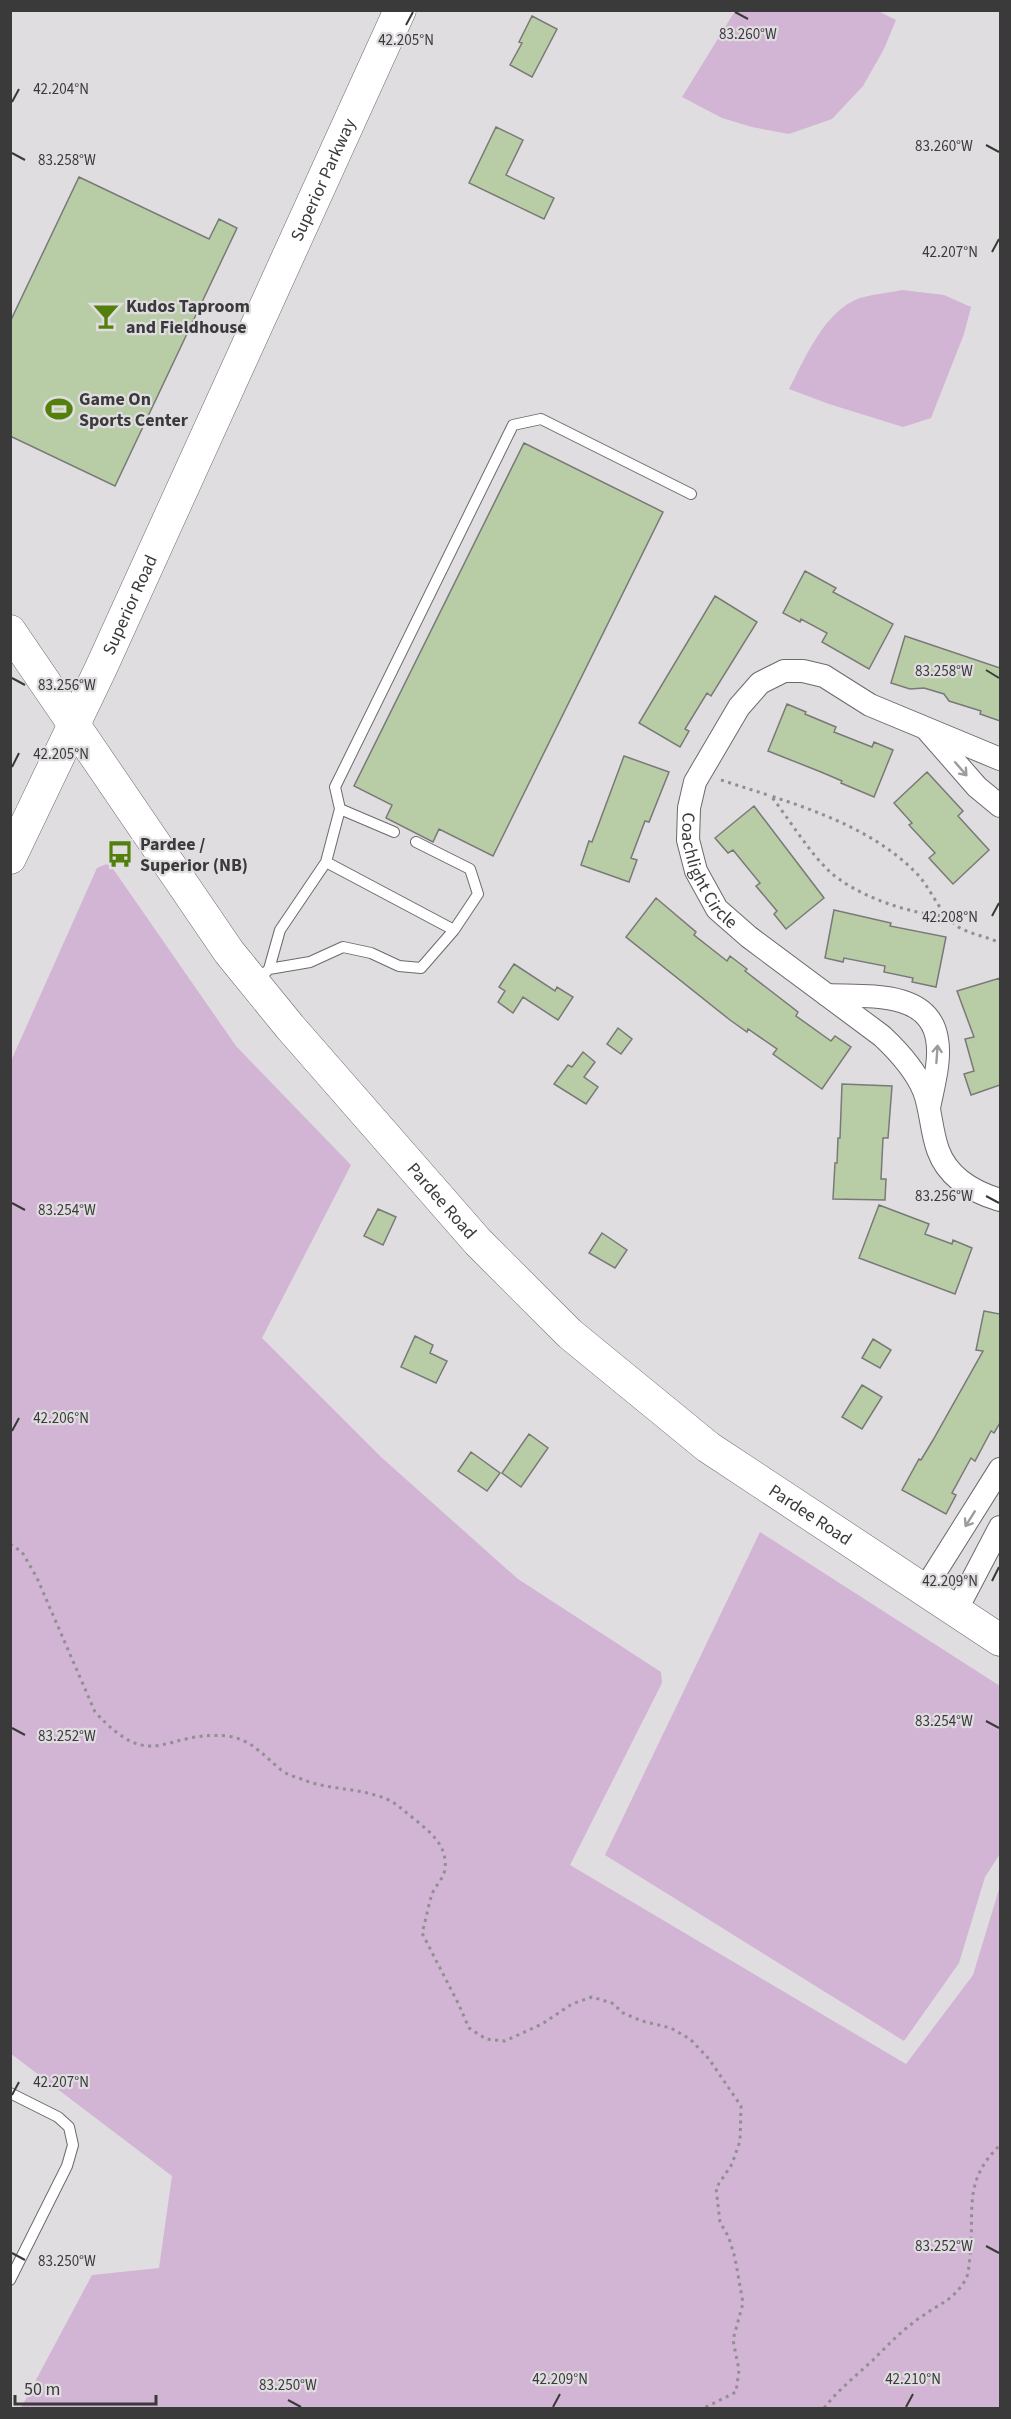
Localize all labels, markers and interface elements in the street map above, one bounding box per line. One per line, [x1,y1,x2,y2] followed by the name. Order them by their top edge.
[719,24,777,45] text: 83.260°W
[378,30,434,51] text: 42.205°N
[33,79,89,100] text: 42.204°N
[284,114,362,245] street label: Superior Parkway
[915,136,973,157] text: 83.260°W
[38,150,96,171] text: 83.258°W
[922,242,978,263] text: 42.207°N
[126,294,250,340] place label: Kudos Taproom and Fieldhouse
[91,301,121,331] bar icon: Kudos Taproom and Fieldhouse
[79,387,189,433] place label: Game On Sports Center
[44,394,74,424] sports icon: Game On Sports Center
[96,551,163,659] street label: Superior Road
[915,661,973,682] text: 83.258°W
[38,675,96,696] text: 83.256°W
[33,744,89,765] text: 42.205°N
[954,761,968,776] one-way arrow
[675,812,743,934] street label: Coachlight Circle
[140,832,248,878] place label: Pardee / Superior (NB)
[105,839,135,869] bus stop icon: Pardee / Superior (NB)
[922,907,978,928] text: 42.208°N
[931,1044,942,1064] one-way arrow
[401,1157,482,1245] street label: Pardee Road
[915,1186,973,1207] text: 83.256°W
[38,1200,96,1221] text: 83.254°W
[33,1408,89,1429] text: 42.206°N
[764,1478,857,1551] street label: Pardee Road
[963,1510,975,1527] one-way arrow
[922,1571,978,1592] text: 42.209°N
[915,1711,973,1732] text: 83.254°W
[38,1726,96,1747] text: 83.252°W
[33,2072,89,2093] text: 42.207°N
[915,2236,973,2257] text: 83.252°W
[38,2251,96,2272] text: 83.250°W
[15,2368,156,2406] scale bar
[532,2369,588,2390] text: 42.209°N
[885,2369,941,2390] text: 42.210°N
[259,2375,317,2396] text: 83.250°W
[24,2377,60,2402] text: 50 m

